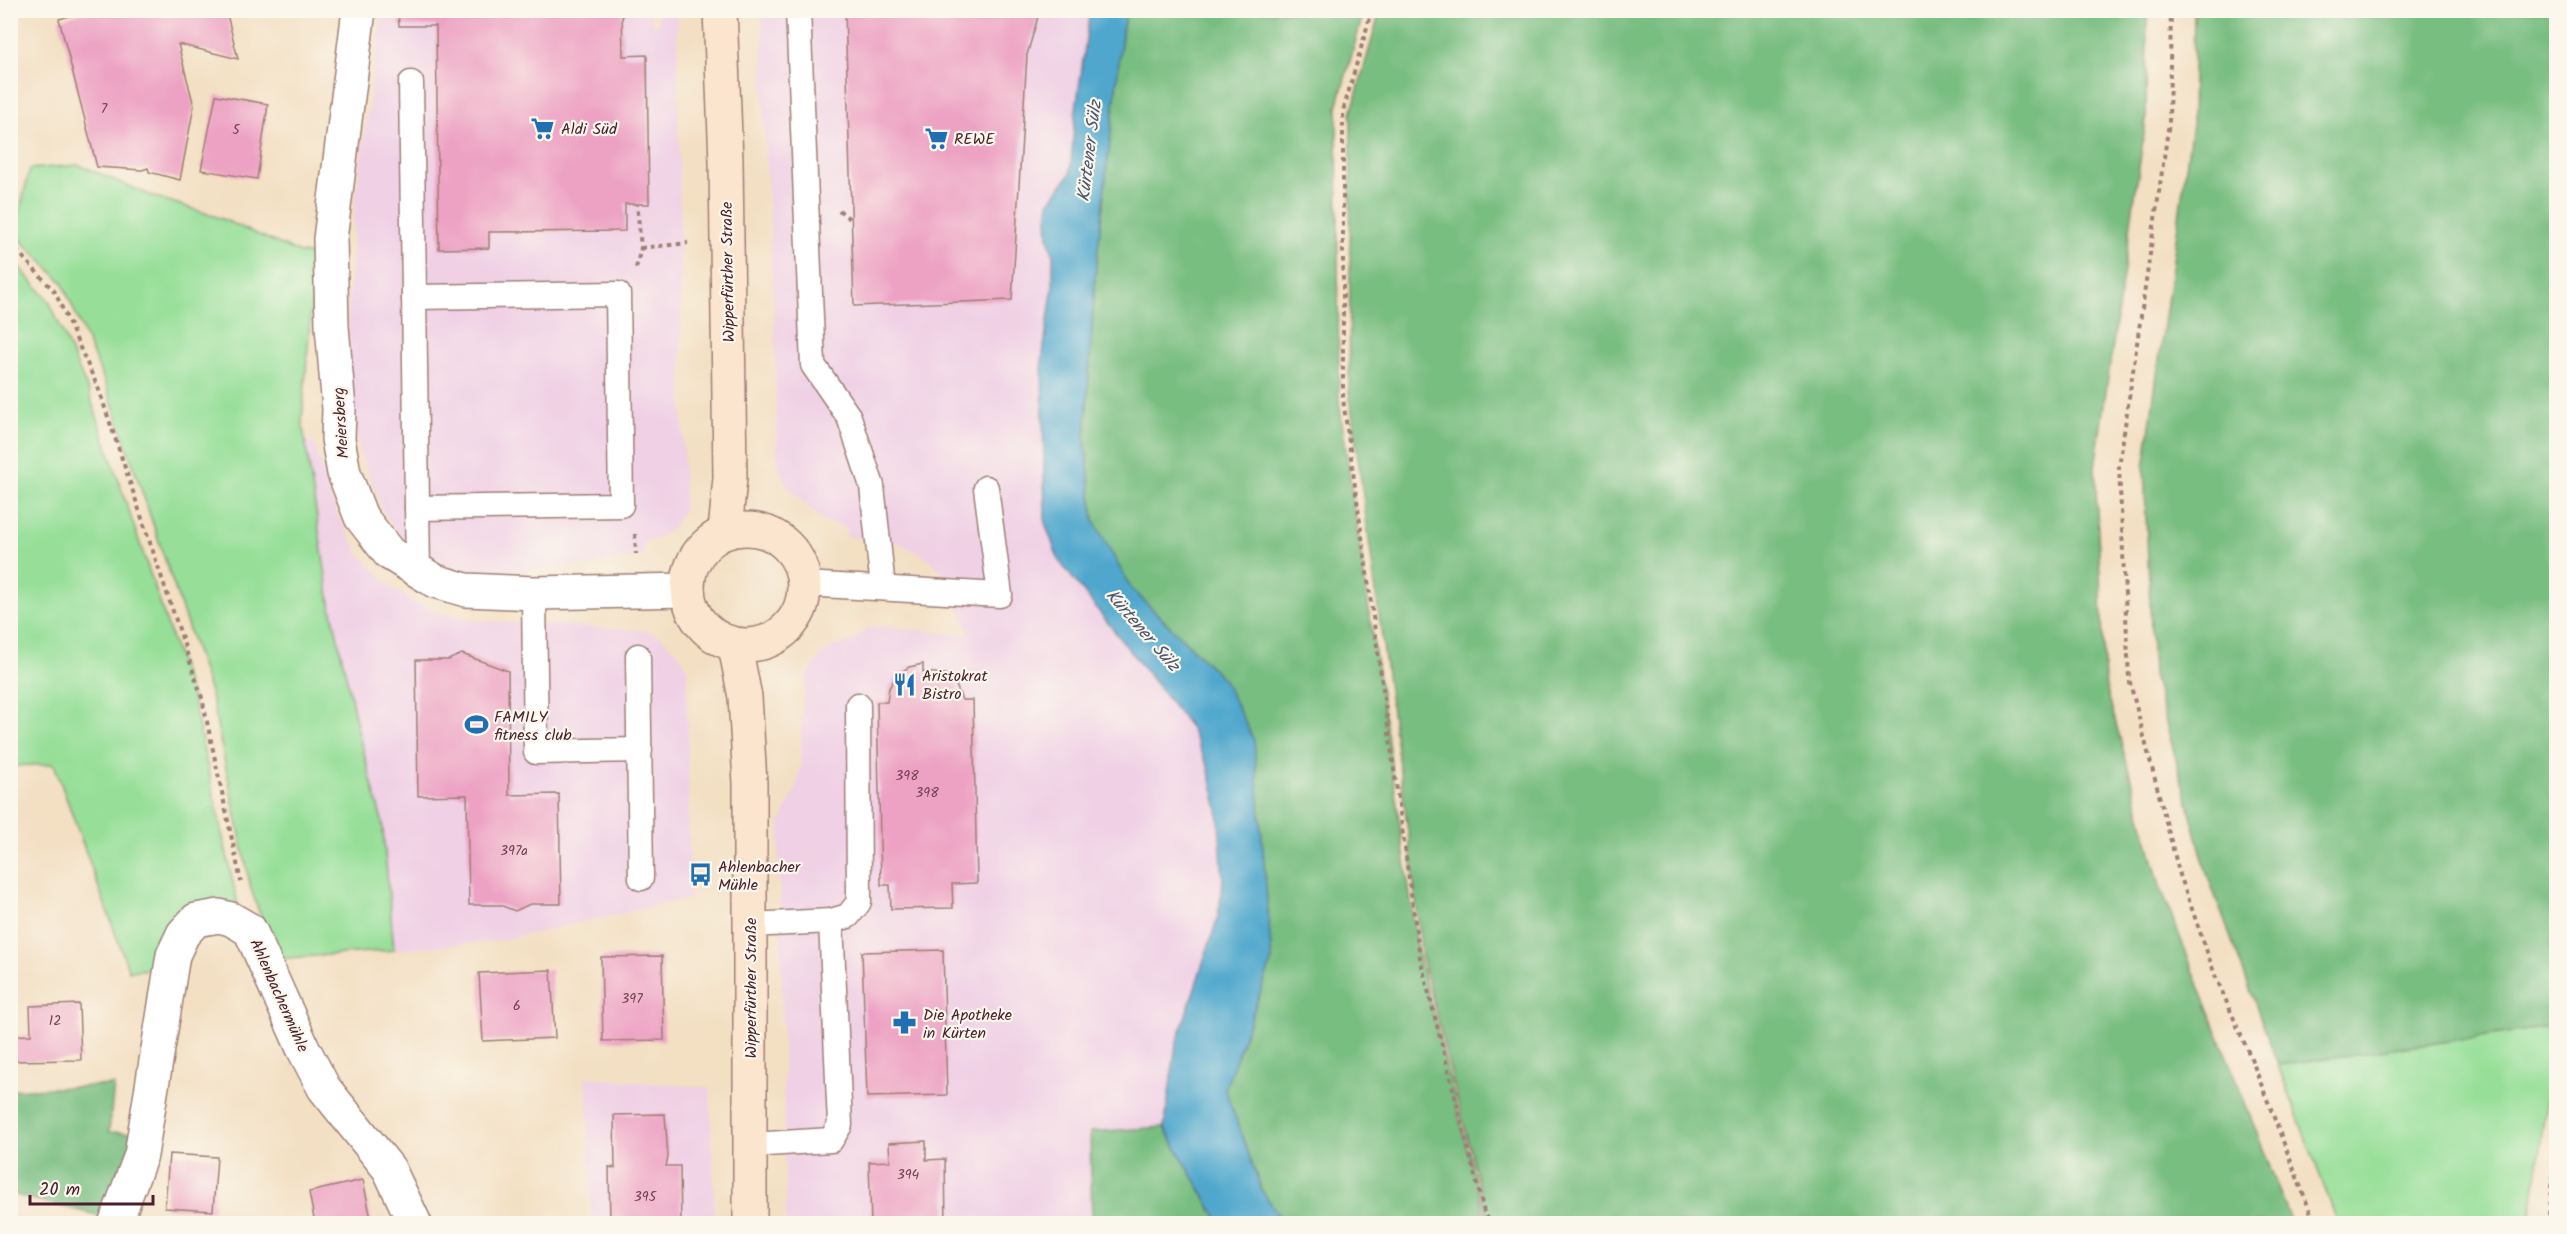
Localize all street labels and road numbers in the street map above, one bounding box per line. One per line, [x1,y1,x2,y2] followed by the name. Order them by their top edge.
[715,201,742,343] street label: Wipperfürther Straße
[327,386,356,459] street label: Meiersberg
[739,918,764,1058] street label: Wipperfürther Straße
[242,935,315,1056] street label: Ahlenbachermühle

